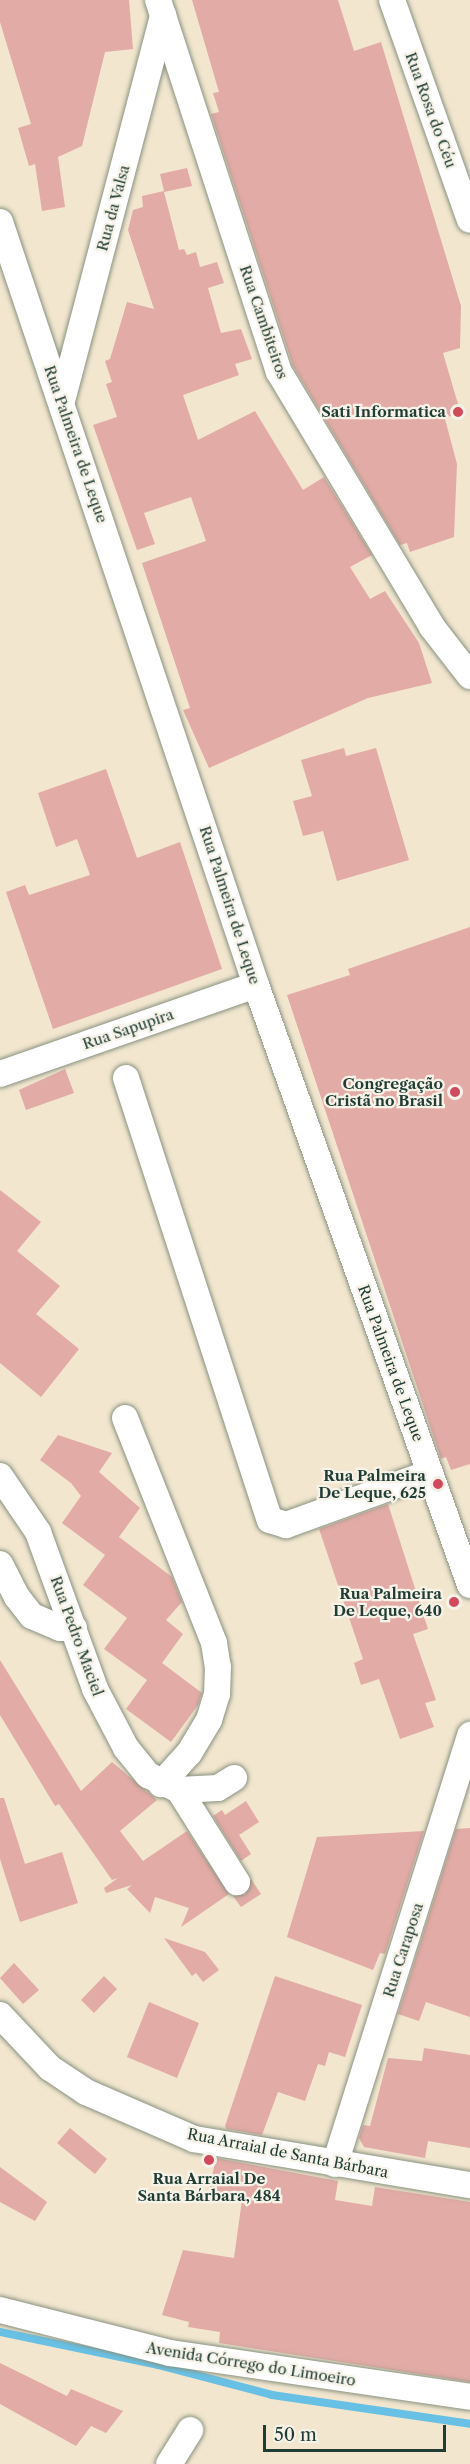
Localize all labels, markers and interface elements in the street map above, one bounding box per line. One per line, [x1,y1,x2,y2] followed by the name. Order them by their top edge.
[402,50,460,170] street label: Rua Rosa do Céu
[93,162,133,254] street label: Rua da Valsa
[236,263,292,381] street label: Rua Cambiteiros
[41,363,111,525] street label: Rua Palmeira de Leque
[321,403,446,421] place label: Sati Informatica
[451,405,465,419] marker: Sati Informatica
[196,823,264,987] street label: Rua Palmeira de Leque
[80,1005,176,1053] street label: Rua Sapupira
[325,1074,443,1109] place label: Congregação Cristã no Brasil
[448,1085,462,1099] marker: Congregação Cristã no Brasil
[354,1282,428,1444] street label: Rua Palmeira de Leque
[318,1466,426,1501] place label: Rua Palmeira De Leque, 625
[431,1477,445,1491] marker: Rua Palmeira De Leque, 625
[47,1573,107,1699] street label: Rua Pedro Maciel
[333,1584,442,1619] place label: Rua Palmeira De Leque, 640
[447,1595,461,1609] marker: Rua Palmeira De Leque, 640
[379,1900,427,2000] street label: Rua Caraposa
[185,2125,391,2181] street label: Rua Arraial de Santa Bárbara
[202,2153,216,2167] marker: Rua Arraial De Santa Bárbara, 484
[137,2169,281,2204] place label: Rua Arraial De Santa Bárbara, 484
[145,2339,357,2389] street label: Avenida Córrego do Limoeiro
[266,2413,449,2451] scale bar
[274,2424,317,2446] text: 50 m

